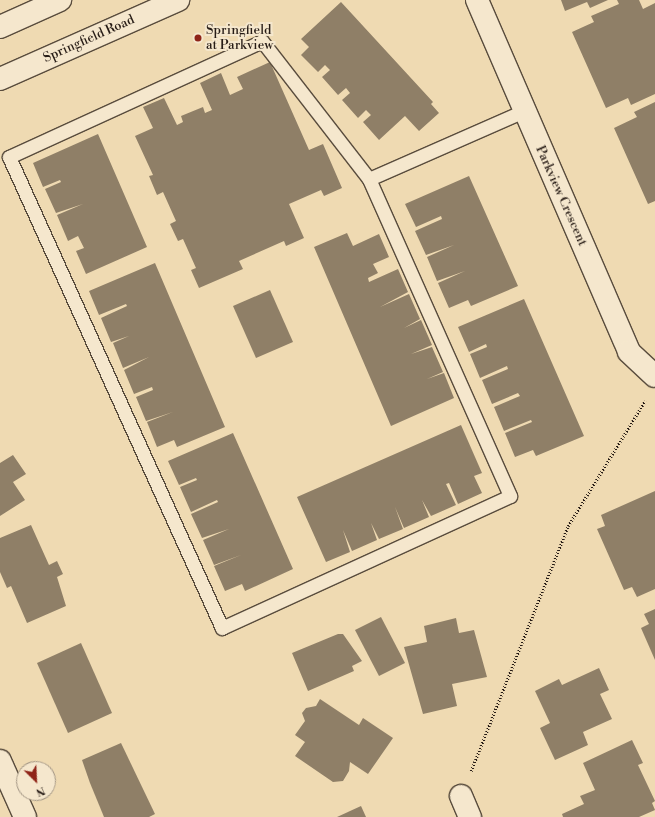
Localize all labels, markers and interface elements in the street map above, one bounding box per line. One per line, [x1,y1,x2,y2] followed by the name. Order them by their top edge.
[41,12,137,66] street label: Springfield Road
[206,23,273,54] place label: Springfield at Parkview
[193,33,203,43] marker: Springfield at Parkview
[532,143,590,249] street label: Parkview Crescent
[16,761,56,801] north arrow
[34,783,47,799] text: N

